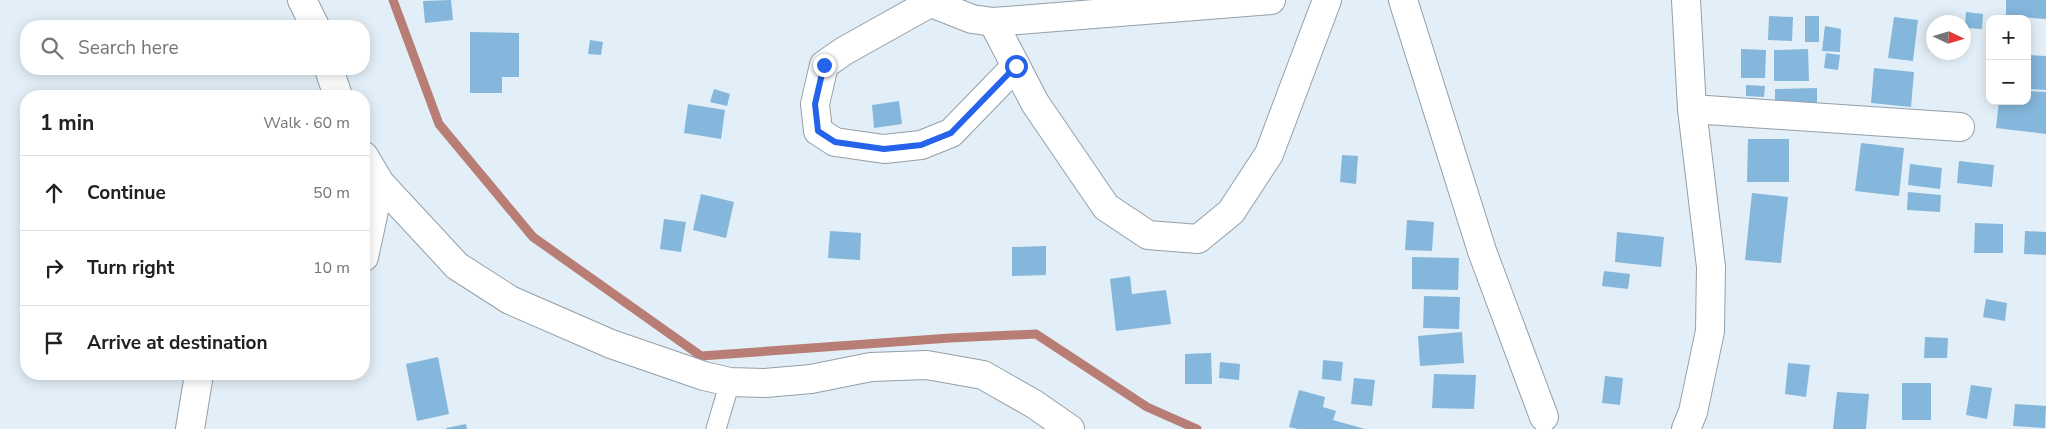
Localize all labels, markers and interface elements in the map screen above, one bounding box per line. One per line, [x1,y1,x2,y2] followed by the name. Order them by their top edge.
[1926,15,1971,60] north arrow
[1986,15,2031,105] map controls
[1986,15,2031,60] button: +
[20,20,370,75] search box
[38,34,66,62] icon: search
[78,35,179,61] text: Search here
[813,54,836,77] route end
[1005,55,1028,78] route start
[1986,60,2031,105] button: −
[40,109,94,137] text: 1 min
[263,112,350,134] text: Walk · 60 m
[40,179,68,207] icon: ahead
[87,180,166,206] text: Continue
[313,182,350,204] text: 50 m
[40,254,68,282] icon: right
[87,255,174,281] text: Turn right
[313,257,350,279] text: 10 m
[40,329,68,357] icon: arrive
[87,330,268,356] text: Arrive at destination

